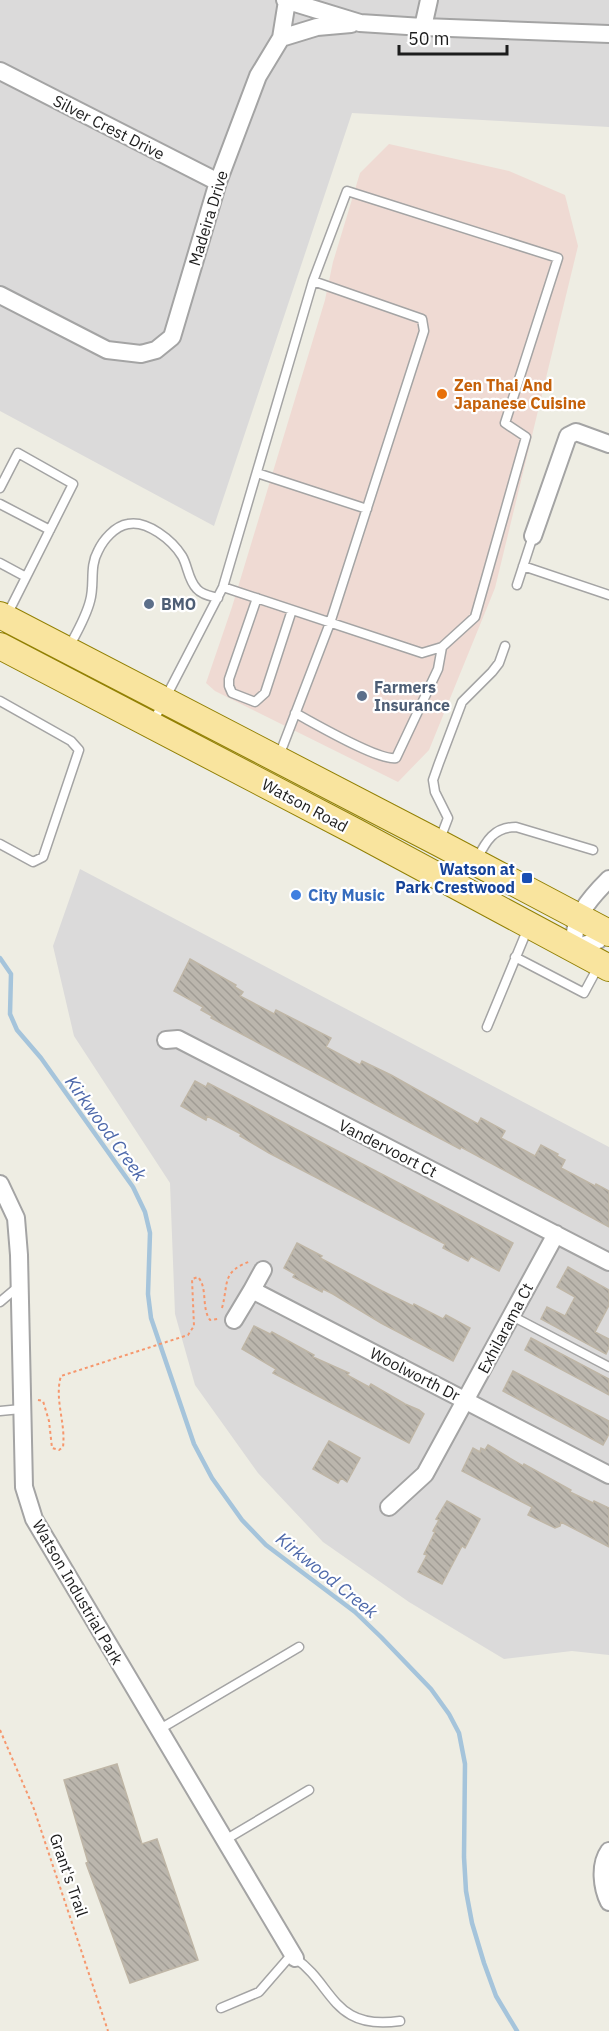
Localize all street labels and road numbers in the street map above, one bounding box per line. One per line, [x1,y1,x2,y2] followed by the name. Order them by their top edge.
[50,90,168,164] street label: Silver Crest Drive
[184,168,232,268] street label: Madeira Drive
[259,774,351,836] street label: Watson Road
[336,1115,440,1181] street label: Vandervoort Ct
[473,1279,537,1377] street label: Exhilarama Ct
[367,1343,463,1405] street label: Woolworth Dr
[28,1516,128,1668] street label: Watson Industrial Park
[45,1831,93,1919] street label: Grant's Trail

